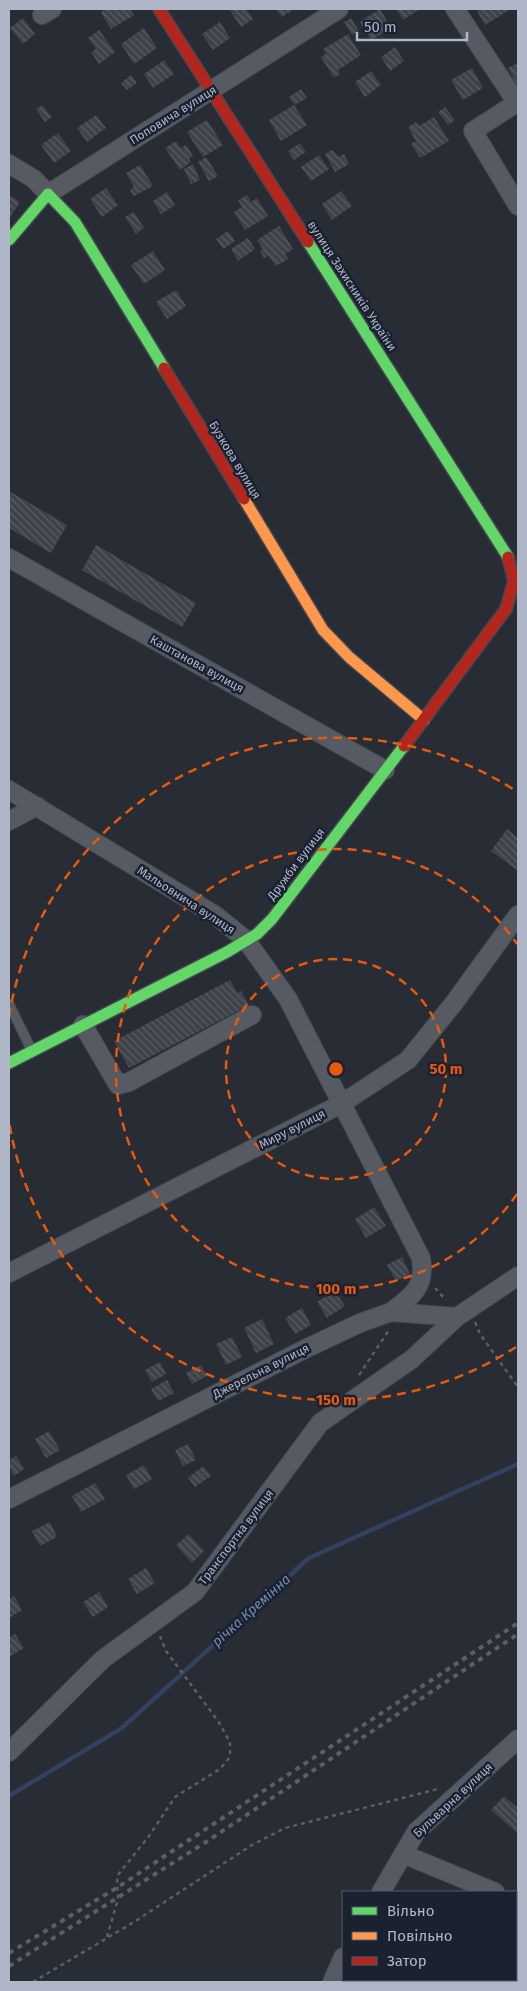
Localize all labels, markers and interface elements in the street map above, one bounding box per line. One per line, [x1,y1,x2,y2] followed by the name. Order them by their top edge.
[357,10,467,42] scale bar
[364,18,397,36] text: 50 m
[127,83,219,147] street label: Поповича вулиця
[305,218,399,354] street label: вулиця Захисників України
[206,419,264,501] street label: Бузкова вулиця
[148,632,246,696] street label: Каштанова вулиця
[264,825,328,903] street label: Дружби вулиця
[135,863,237,937] street label: Мальовнича вулиця
[327,1060,345,1078] centre of rings
[429,1060,463,1078] text: 50 m
[256,1106,328,1152] street label: Миру вулиця
[316,1280,356,1298] text: 100 m
[210,1341,311,1402] street label: Джерельна вулиця
[316,1391,356,1409] text: 150 m
[196,1487,276,1587] street label: Транспортна вулиця
[209,1571,294,1650] water label: річка Кремінна
[411,1760,495,1840] street label: Бульварна вулиця
[342,1891,517,1981] legend
[387,1902,434,1920] text: Вільно
[387,1927,453,1945] text: Повільно
[387,1952,427,1970] text: Затор

